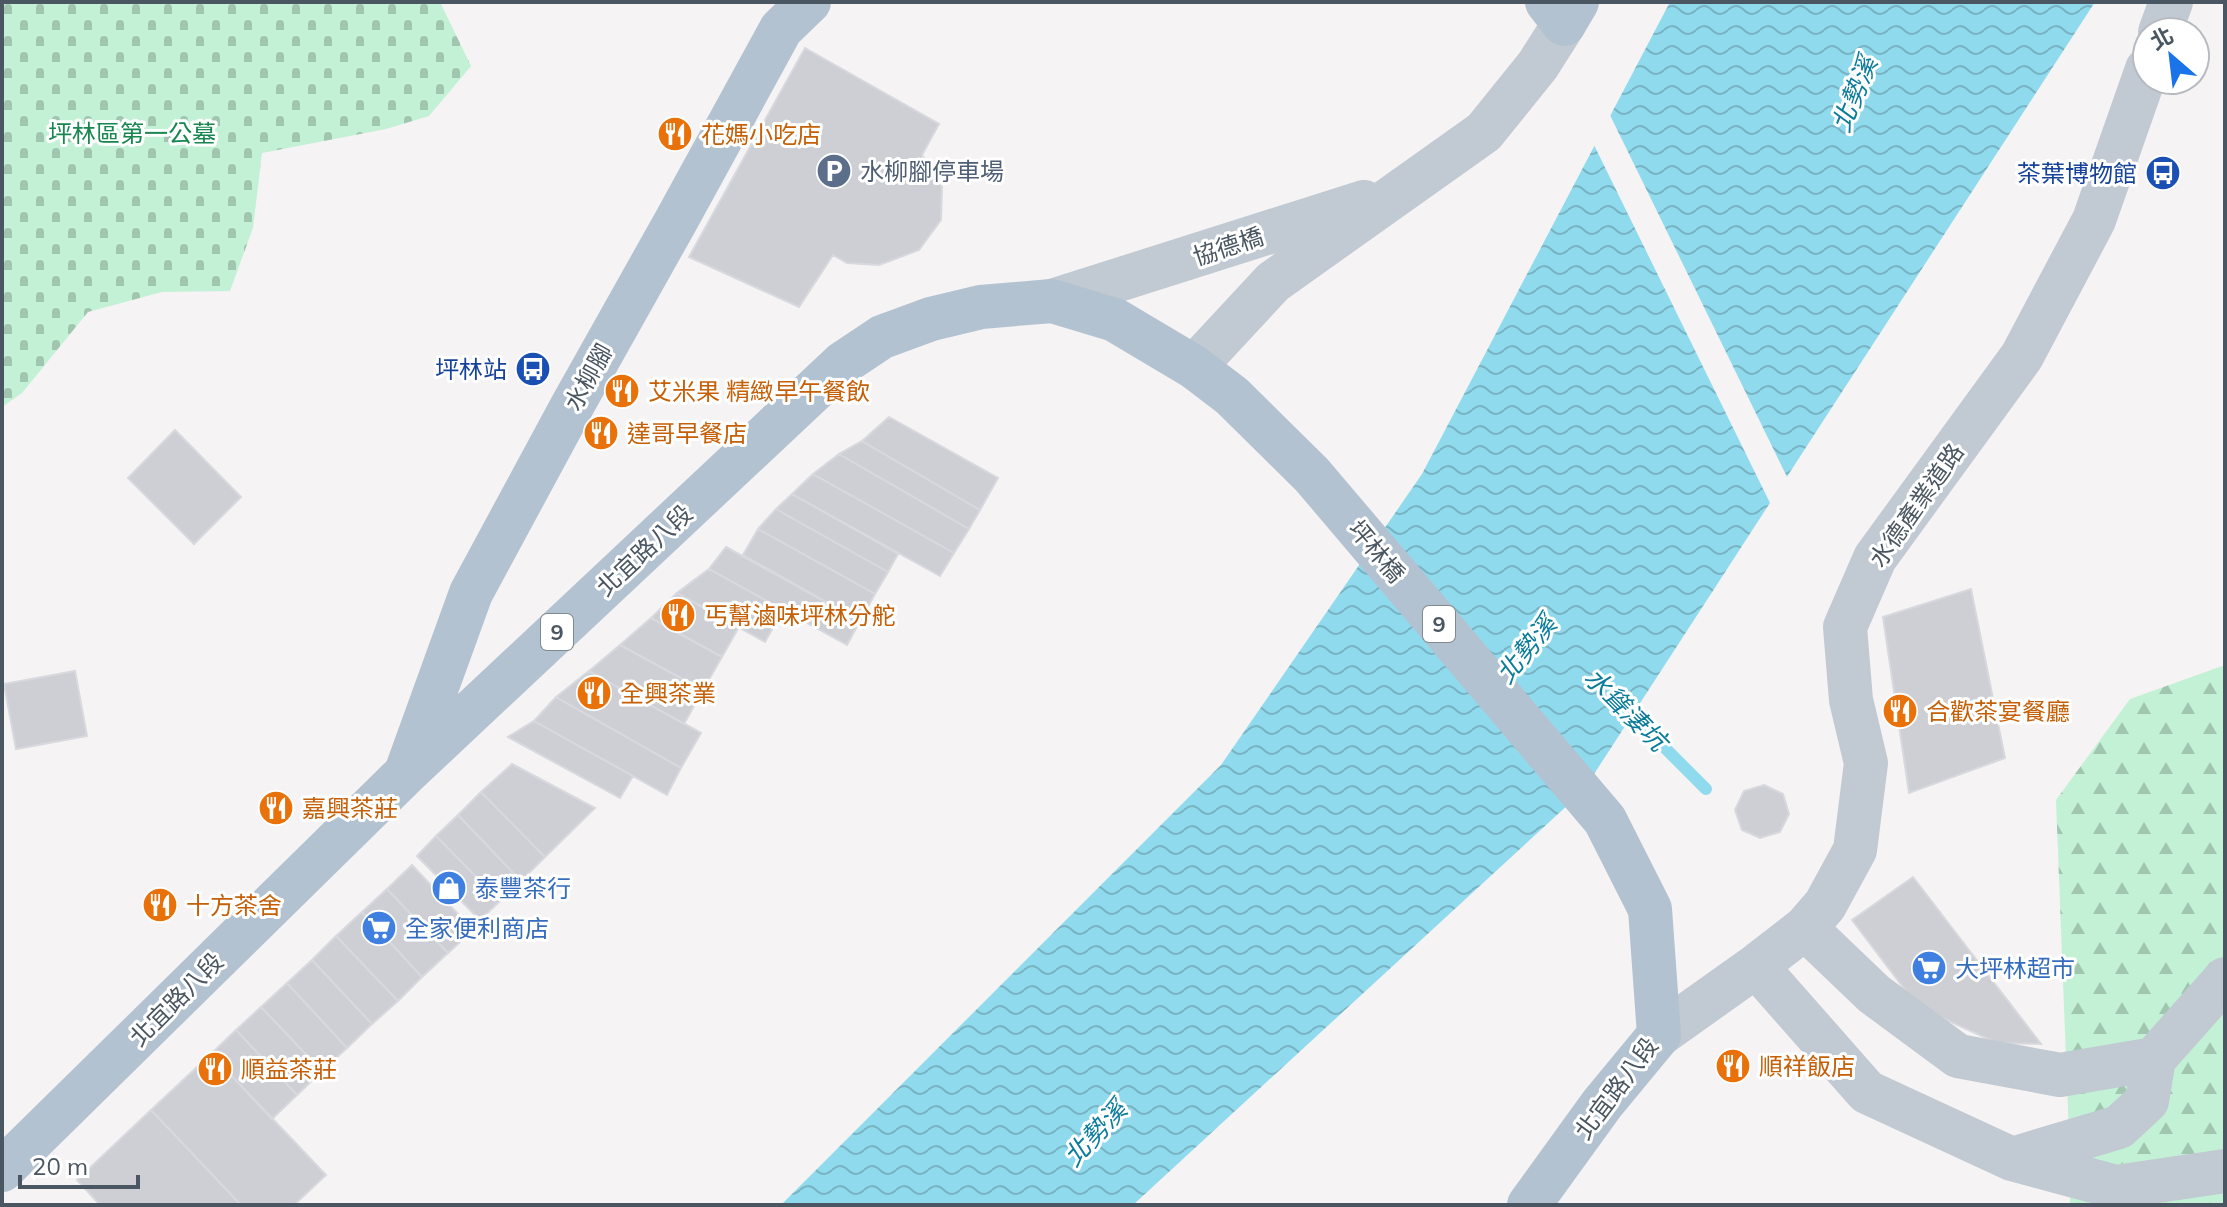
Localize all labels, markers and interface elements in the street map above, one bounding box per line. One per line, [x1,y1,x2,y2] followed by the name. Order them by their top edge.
[2131,16,2211,96] north arrow
[2145,21,2178,56] text: 北
[1824,48,1885,136] water label: 北勢溪
[656,115,694,153] restaurant icon: 花媽小吃店
[48,118,216,148] park label: 坪林區第一公墓
[701,119,821,149] place label: 花媽小吃店
[815,152,853,190] parking icon: 水柳腳停車場
[2144,154,2182,192] bus stop icon: 茶葉博物館
[860,156,1004,186] place label: 水柳腳停車場
[2017,158,2137,188] place label: 茶葉博物館
[1189,221,1267,271] street label: 協德橋
[557,338,619,416] street label: 水柳腳
[514,350,552,388] bus stop icon: 坪林站
[435,354,507,384] place label: 坪林站
[603,372,641,410] restaurant icon: 艾米果 精緻早午餐飲
[648,376,870,406] place label: 艾米果 精緻早午餐飲
[582,414,620,452] restaurant icon: 達哥早餐店
[627,418,747,448] place label: 達哥早餐店
[1862,437,1970,573] street label: 水德產業道路
[590,498,698,602] street label: 北宜路八段
[1342,514,1412,588] street label: 坪林橋
[659,596,697,634] restaurant icon: 丐幫滷味坪林分舵
[704,600,896,630] place label: 丐幫滷味坪林分舵
[1489,605,1566,690] water label: 北勢溪
[1423,606,1455,642] road number: 9
[541,614,573,650] road number: 9
[1578,661,1677,760] water label: 水聳淒坑
[575,674,613,712] restaurant icon: 全興茶業
[620,678,716,708] place label: 全興茶業
[1881,692,1919,730] restaurant icon: 合歡茶宴餐廳
[1926,696,2070,726] place label: 合歡茶宴餐廳
[257,789,295,827] restaurant icon: 嘉興茶莊
[302,793,398,823] place label: 嘉興茶莊
[430,869,468,907] shop icon: 泰豐茶行
[475,873,571,903] place label: 泰豐茶行
[141,886,179,924] restaurant icon: 十方茶舍
[186,890,282,920] place label: 十方茶舍
[360,909,398,947] supermarket icon: 全家便利商店
[405,913,549,943] place label: 全家便利商店
[123,946,229,1052] street label: 北宜路八段
[1910,949,1948,987] supermarket icon: 大坪林超市
[1955,953,2075,983] place label: 大坪林超市
[1568,1031,1664,1145] street label: 北宜路八段
[1714,1047,1752,1085] restaurant icon: 順祥飯店
[196,1050,234,1088] restaurant icon: 順益茶莊
[1759,1051,1855,1081] place label: 順祥飯店
[241,1054,337,1084] place label: 順益茶莊
[1056,1090,1136,1173] water label: 北勢溪
[20,1139,138,1189] scale bar
[32,1151,88,1181] text: 20 m

